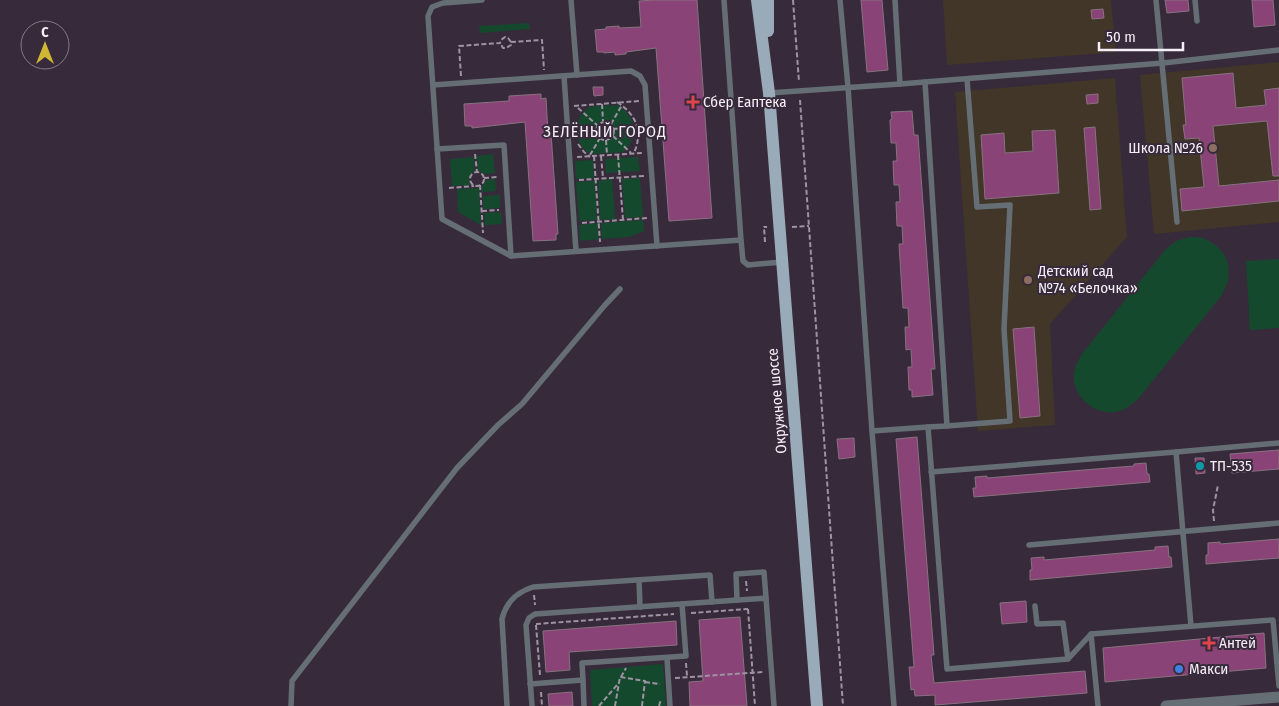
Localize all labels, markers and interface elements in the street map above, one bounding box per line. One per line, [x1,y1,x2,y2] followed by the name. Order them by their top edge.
[20,20,70,70] north arrow
[1099,20,1183,52] scale bar
[41,24,49,41] text: С
[1106,28,1136,46] text: 50 m
[703,93,787,111] place label: Сбер Еаптека
[687,96,699,108] marker: Сбер Еаптека
[543,122,667,141] district label: ЗЕЛЁНЫЙ ГОРОД
[1128,139,1203,157] place label: Школа №26
[1207,142,1219,154] marker: Школа №26
[1037,262,1138,297] place label: Детский сад №74 «Белочка»
[1022,274,1034,286] marker: Детский сад №74 «Белочка»
[763,348,791,454] street label: Окружное шоссе
[1210,457,1252,475] place label: ТП-535
[1194,460,1206,472] marker: ТП-535
[1219,634,1256,652] place label: Антей
[1203,637,1215,649] marker: Антей
[1189,660,1228,678] place label: Макси
[1173,663,1185,675] marker: Макси

